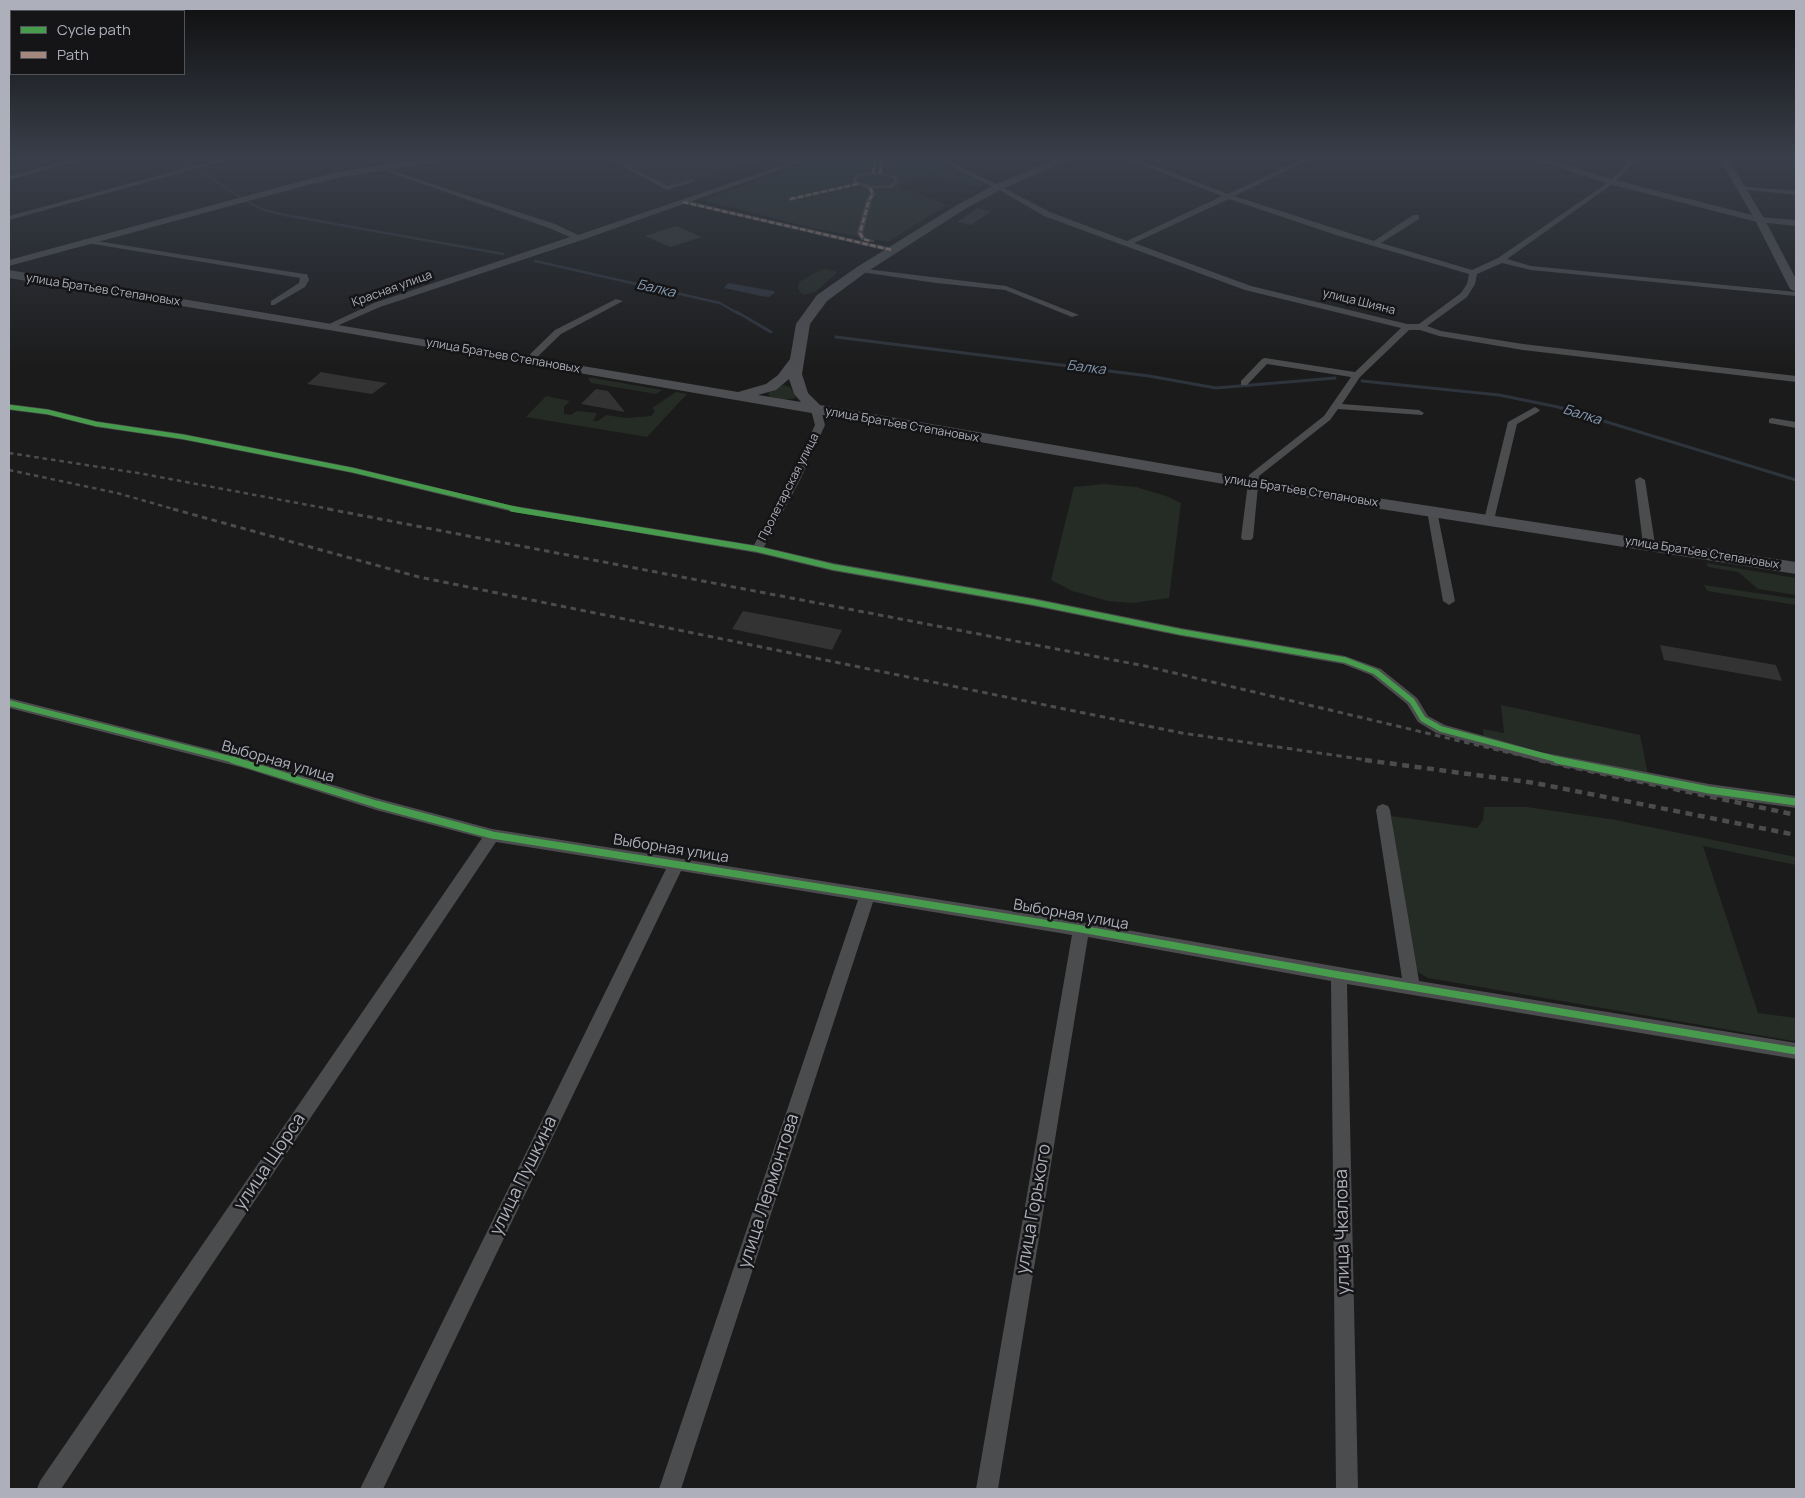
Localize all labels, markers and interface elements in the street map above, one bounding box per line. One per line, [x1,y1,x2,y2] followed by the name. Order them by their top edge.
[10,10,185,75] legend
[57,19,131,40] text: Cycle path
[57,44,89,65] text: Path
[350,268,434,310] street label: Красная улица
[25,271,181,309] street label: улица Братьев Степановых
[635,276,677,302] water label: Балка
[1321,286,1397,318] street label: улица Шияна
[425,335,581,377] street label: улица Братьев Степановых
[1066,357,1106,379] water label: Балка
[1561,401,1603,429] water label: Балка
[824,404,980,446] street label: улица Братьев Степановых
[756,431,822,543] street label: Пролетарская улица
[1223,472,1379,510] street label: улица Братьев Степановых
[1624,534,1780,572] street label: улица Братьев Степановых
[219,737,337,787] street label: Выборная улица
[612,831,730,867] street label: Выборная улица
[1012,896,1130,934] street label: Выборная улица
[230,1109,310,1215] street label: улица Щорса
[734,1111,804,1271] street label: улица Лермонтова
[486,1113,562,1239] street label: улица Пушкина
[1012,1142,1056,1276] street label: улица Горького
[1331,1169,1355,1295] street label: улица Чкалова

